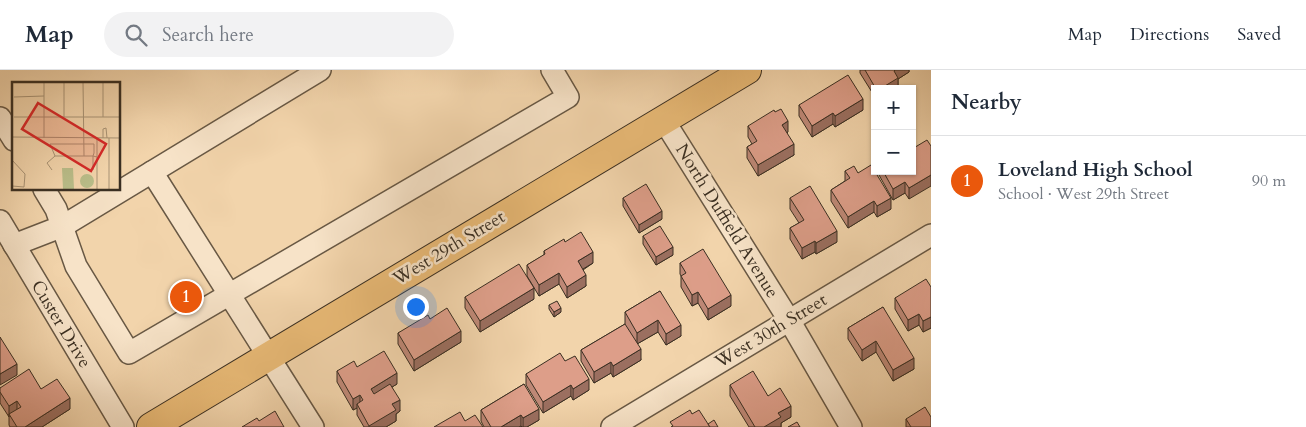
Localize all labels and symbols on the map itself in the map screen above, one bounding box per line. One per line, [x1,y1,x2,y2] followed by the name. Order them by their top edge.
[12,82,120,190] inset map
[669,139,785,303] street label: North Duffield Avenue
[387,204,510,292] street label: West 29th Street
[25,275,97,373] street label: Custer Drive
[170,278,202,316] pin: 1
[709,287,832,375] street label: West 30th Street
[403,294,429,320] your location

